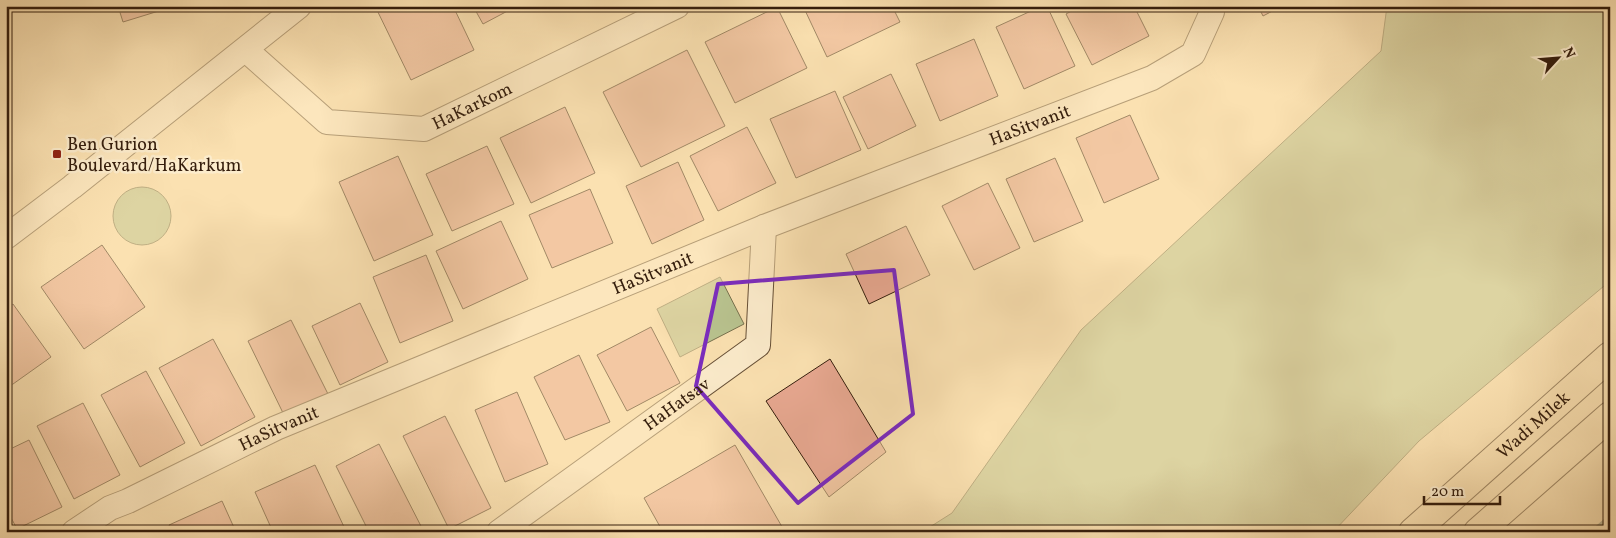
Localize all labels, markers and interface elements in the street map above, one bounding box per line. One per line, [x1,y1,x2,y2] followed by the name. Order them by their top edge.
[1534,32,1584,82] north arrow
[1558,44,1579,62] text: N
[428,77,517,137] street label: HaKarkom
[986,99,1074,153] street label: HaSitvanit
[67,133,242,179] place label: Ben Gurion Boulevard/HaKarkum
[51,148,63,160] marker: Ben Gurion Boulevard/HaKarkum
[609,246,697,302] street label: HaSitvanit
[639,372,716,438] street label: HaHatsav
[1492,386,1576,465] street label: Wadi Milek
[235,401,323,458] street label: HaSitvanit
[1424,473,1500,505] scale bar
[1431,482,1464,503] text: 20 m

